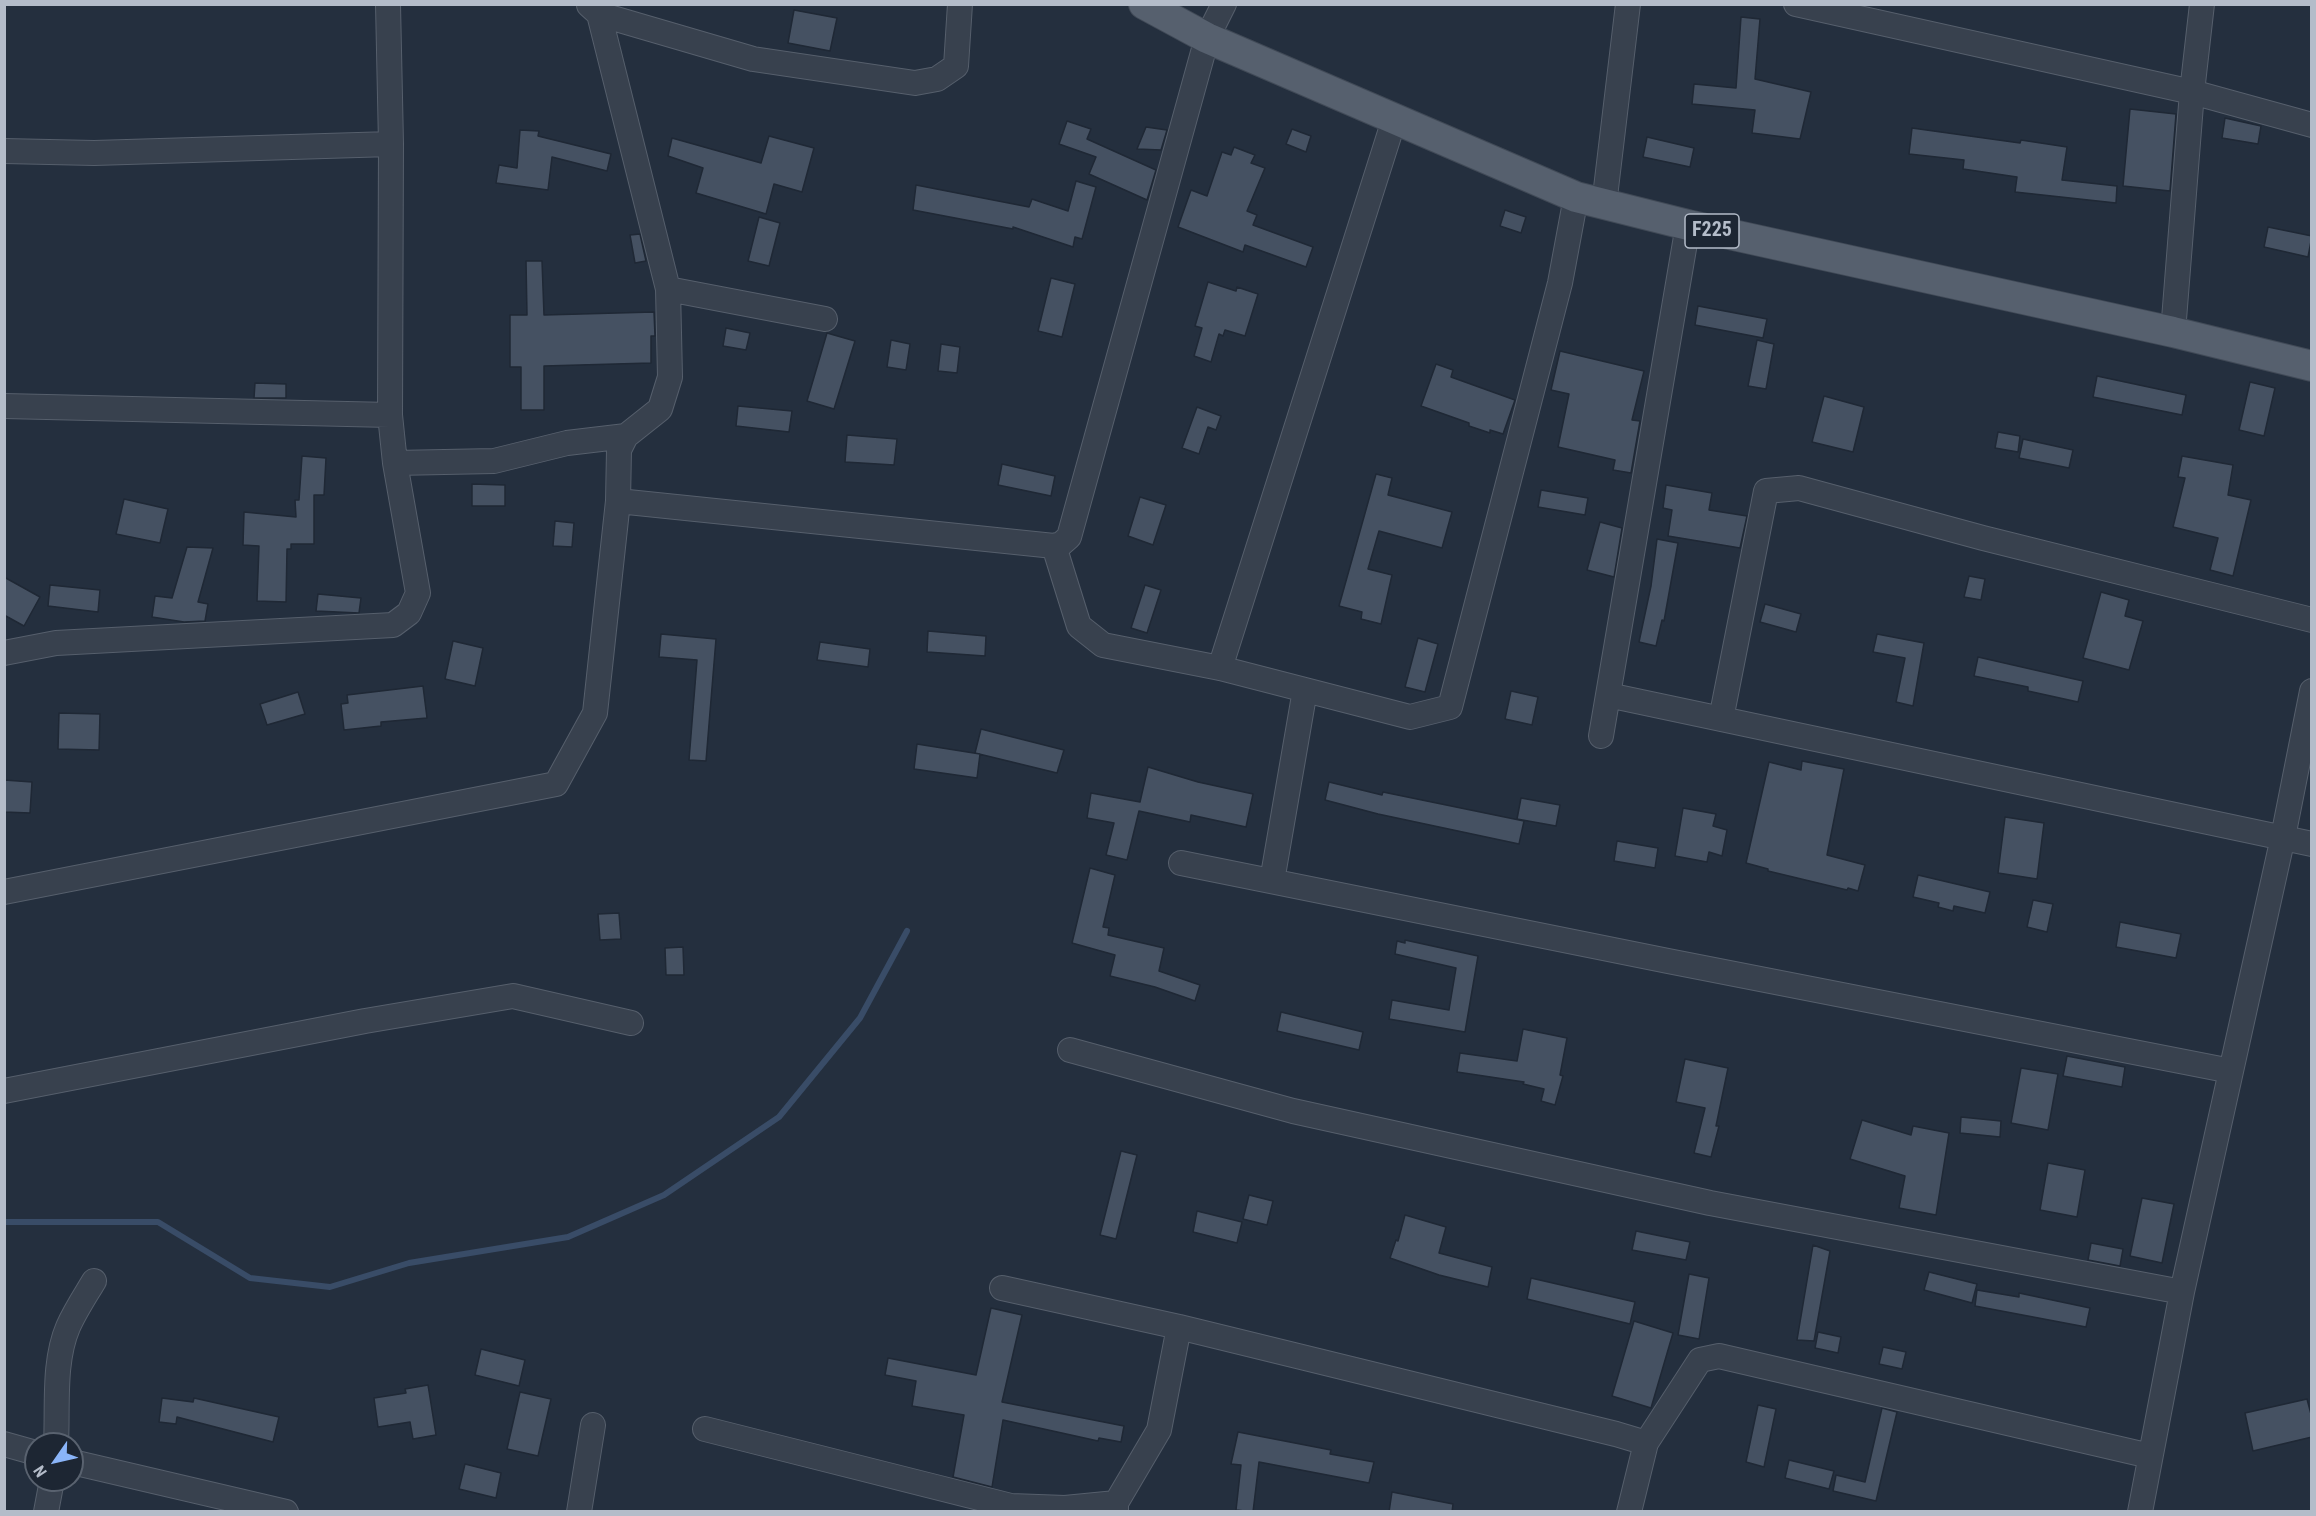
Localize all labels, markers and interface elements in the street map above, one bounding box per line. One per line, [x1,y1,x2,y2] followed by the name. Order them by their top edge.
[1685,214,1739,248] road number: F225
[24,1432,84,1492] north arrow
[30,1462,51,1481] text: N

